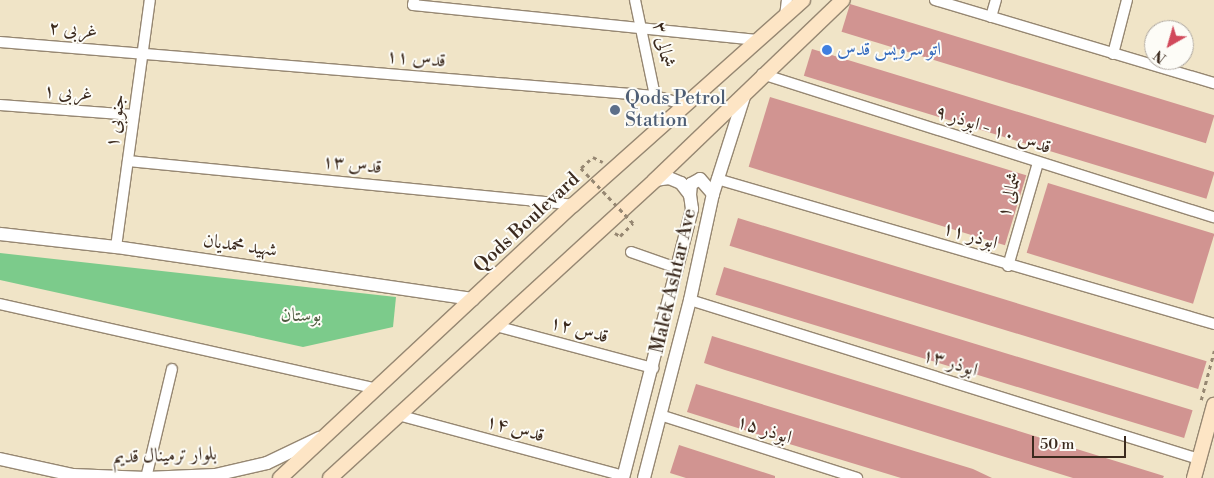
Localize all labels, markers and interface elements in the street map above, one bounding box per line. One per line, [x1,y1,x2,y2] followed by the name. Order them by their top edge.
[48,17,98,43] street label: غربی ۲
[647,20,679,70] street label: شمالی ۳
[1144,20,1194,70] north arrow
[837,39,941,61] place label: اتو سرویس قدس
[821,44,833,56] marker: اتو سرویس قدس
[385,45,447,73] street label: قدس ۱۱
[1150,46,1170,67] text: N
[43,80,93,106] street label: غربی ۱
[625,88,726,132] place label: Qods Petrol Station
[101,93,131,149] street label: ۱ جنوبی
[932,101,1054,159] street label: قدس ۱۰ - ابوذر ۹
[609,104,621,116] marker: Qods Petrol Station
[321,151,383,179] street label: قدس ۱۳
[469,168,585,278] street label: Qods Boulevard
[993,170,1027,220] street label: شمالی ۱
[646,206,702,356] street label: Malek Ashtar Ave
[940,217,1000,255] street label: ابوذر ۱۱
[202,230,278,262] street label: شهید محمدیان
[281,305,321,327] park label: بوستان
[547,311,611,349] street label: قدس ۱۲
[920,344,980,382] street label: ابوذر ۱۳
[483,410,547,448] street label: قدس ۱۴
[734,410,794,450] street label: ابوذر ۱۵
[1034,426,1128,458] scale bar
[1040,435,1074,454] text: 50 m
[113,443,217,469] street label: بلوار ترمینال قدیم

